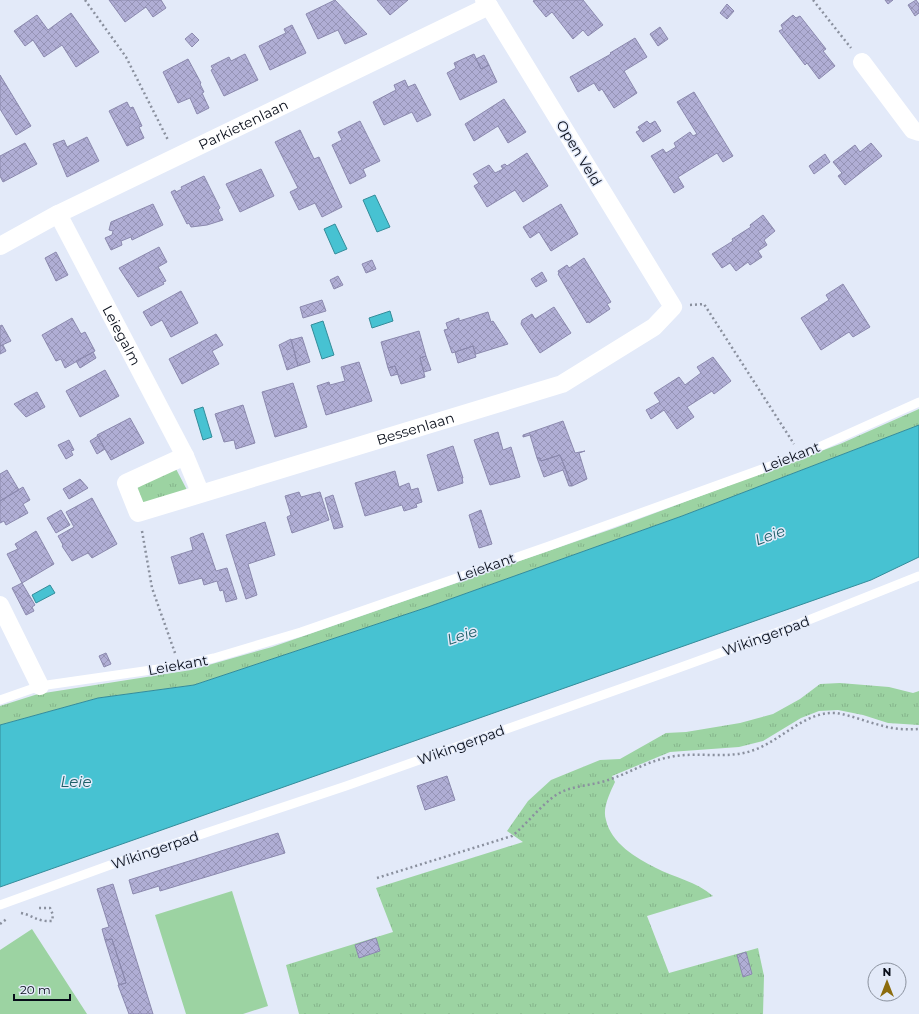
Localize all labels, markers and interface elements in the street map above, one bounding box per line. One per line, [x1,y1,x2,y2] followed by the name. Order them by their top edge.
[196,95,291,154] street label: Parkietenlaan
[552,117,606,189] street label: Open Veld
[99,302,145,368] street label: Leiegalm
[374,408,456,449] street label: Bessenlaan
[760,438,823,476] street label: Leiekant
[752,521,788,549] water label: Leie
[454,549,518,585] street label: Leiekant
[720,612,812,660] street label: Wikingerpad
[444,621,480,649] water label: Leie
[147,651,210,679] street label: Leiekant
[415,721,507,769] street label: Wikingerpad
[61,772,91,791] water label: Leie
[109,827,201,873] street label: Wikingerpad
[867,962,907,1002] north arrow
[883,965,891,979] text: N
[14,976,70,1002] scale bar
[20,982,51,997] text: 20 m

